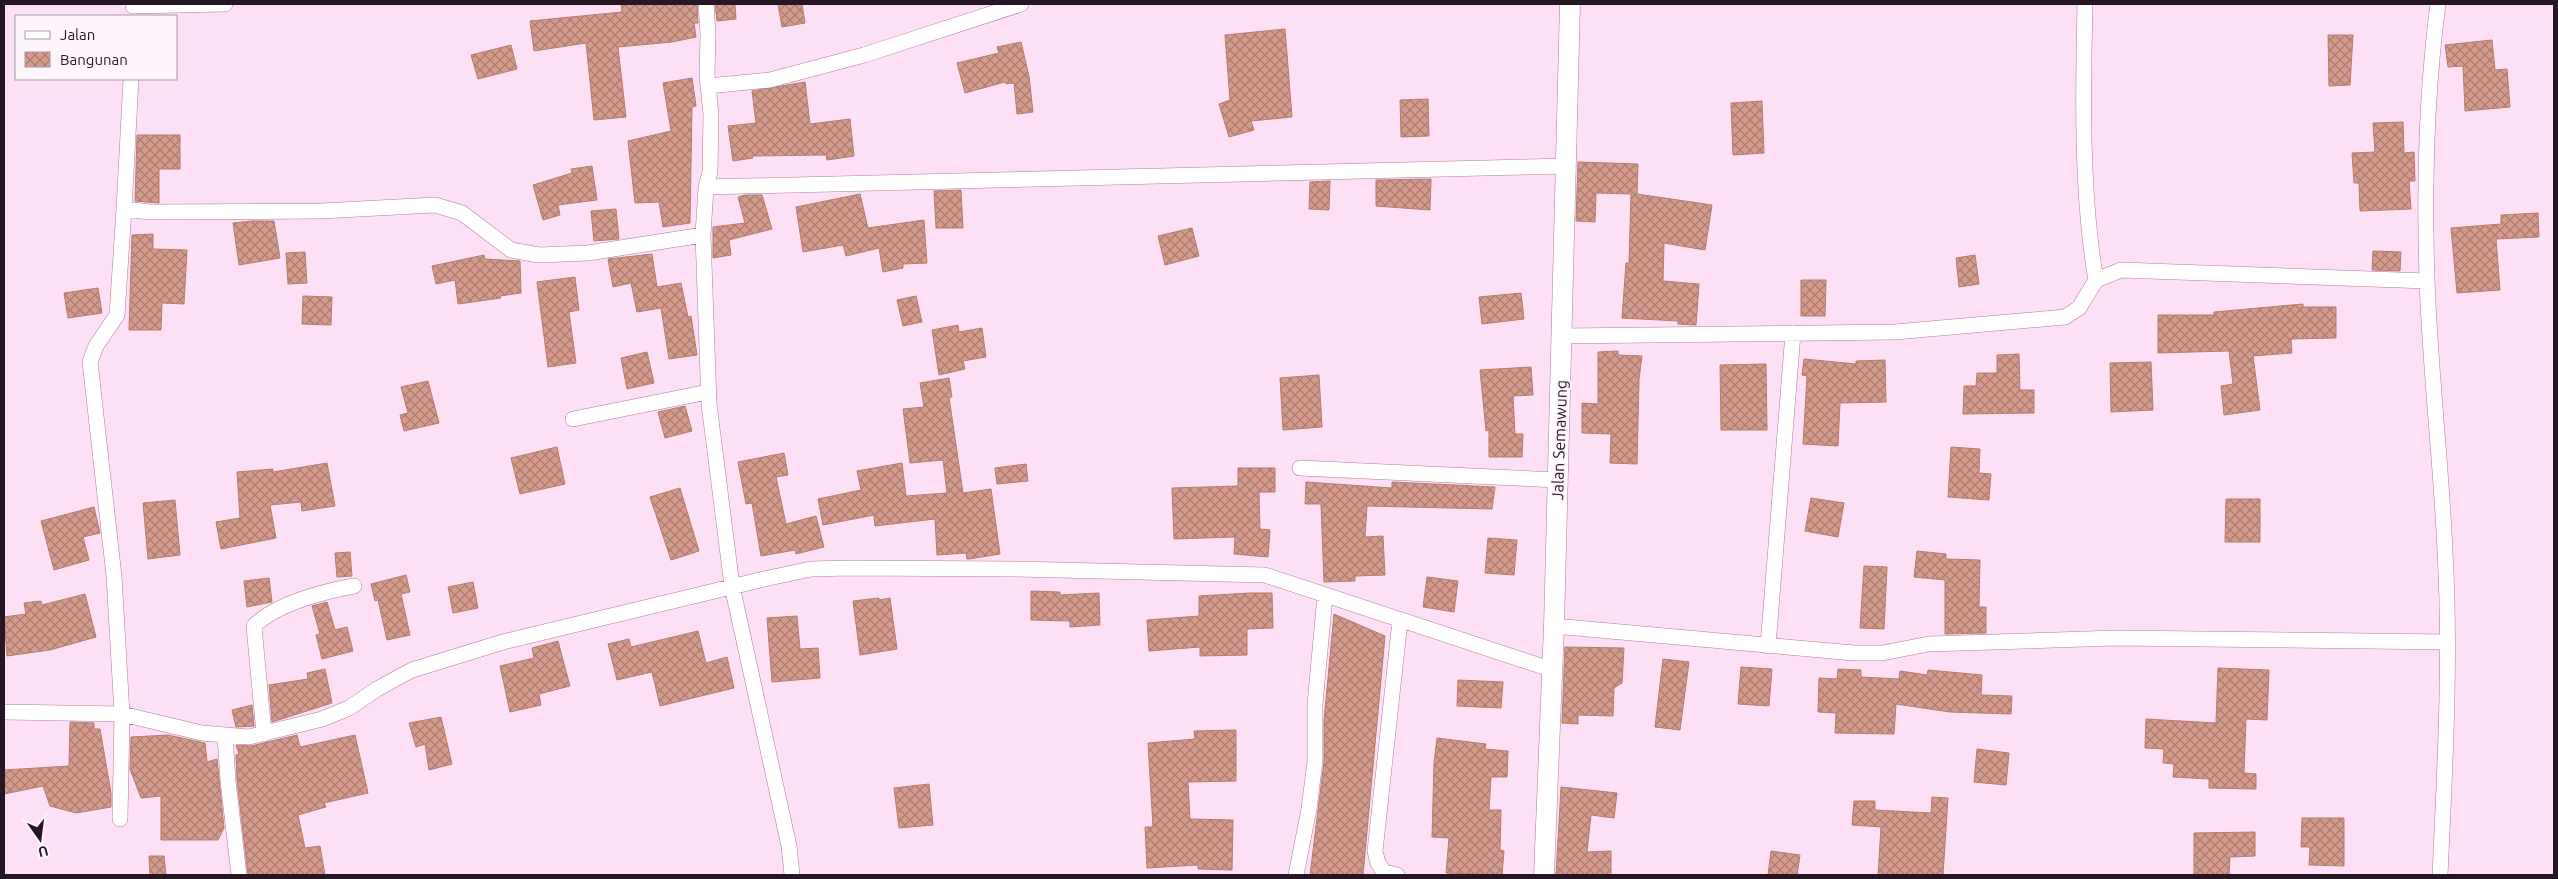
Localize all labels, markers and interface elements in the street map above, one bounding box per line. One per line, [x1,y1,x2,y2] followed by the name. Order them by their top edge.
[15,15,178,80] legend
[60,26,95,43] text: Jalan
[60,51,128,68] text: Bangunan
[1548,379,1570,501] street label: Jalan Semawung
[15,814,65,864] north arrow
[36,843,50,861] text: U

